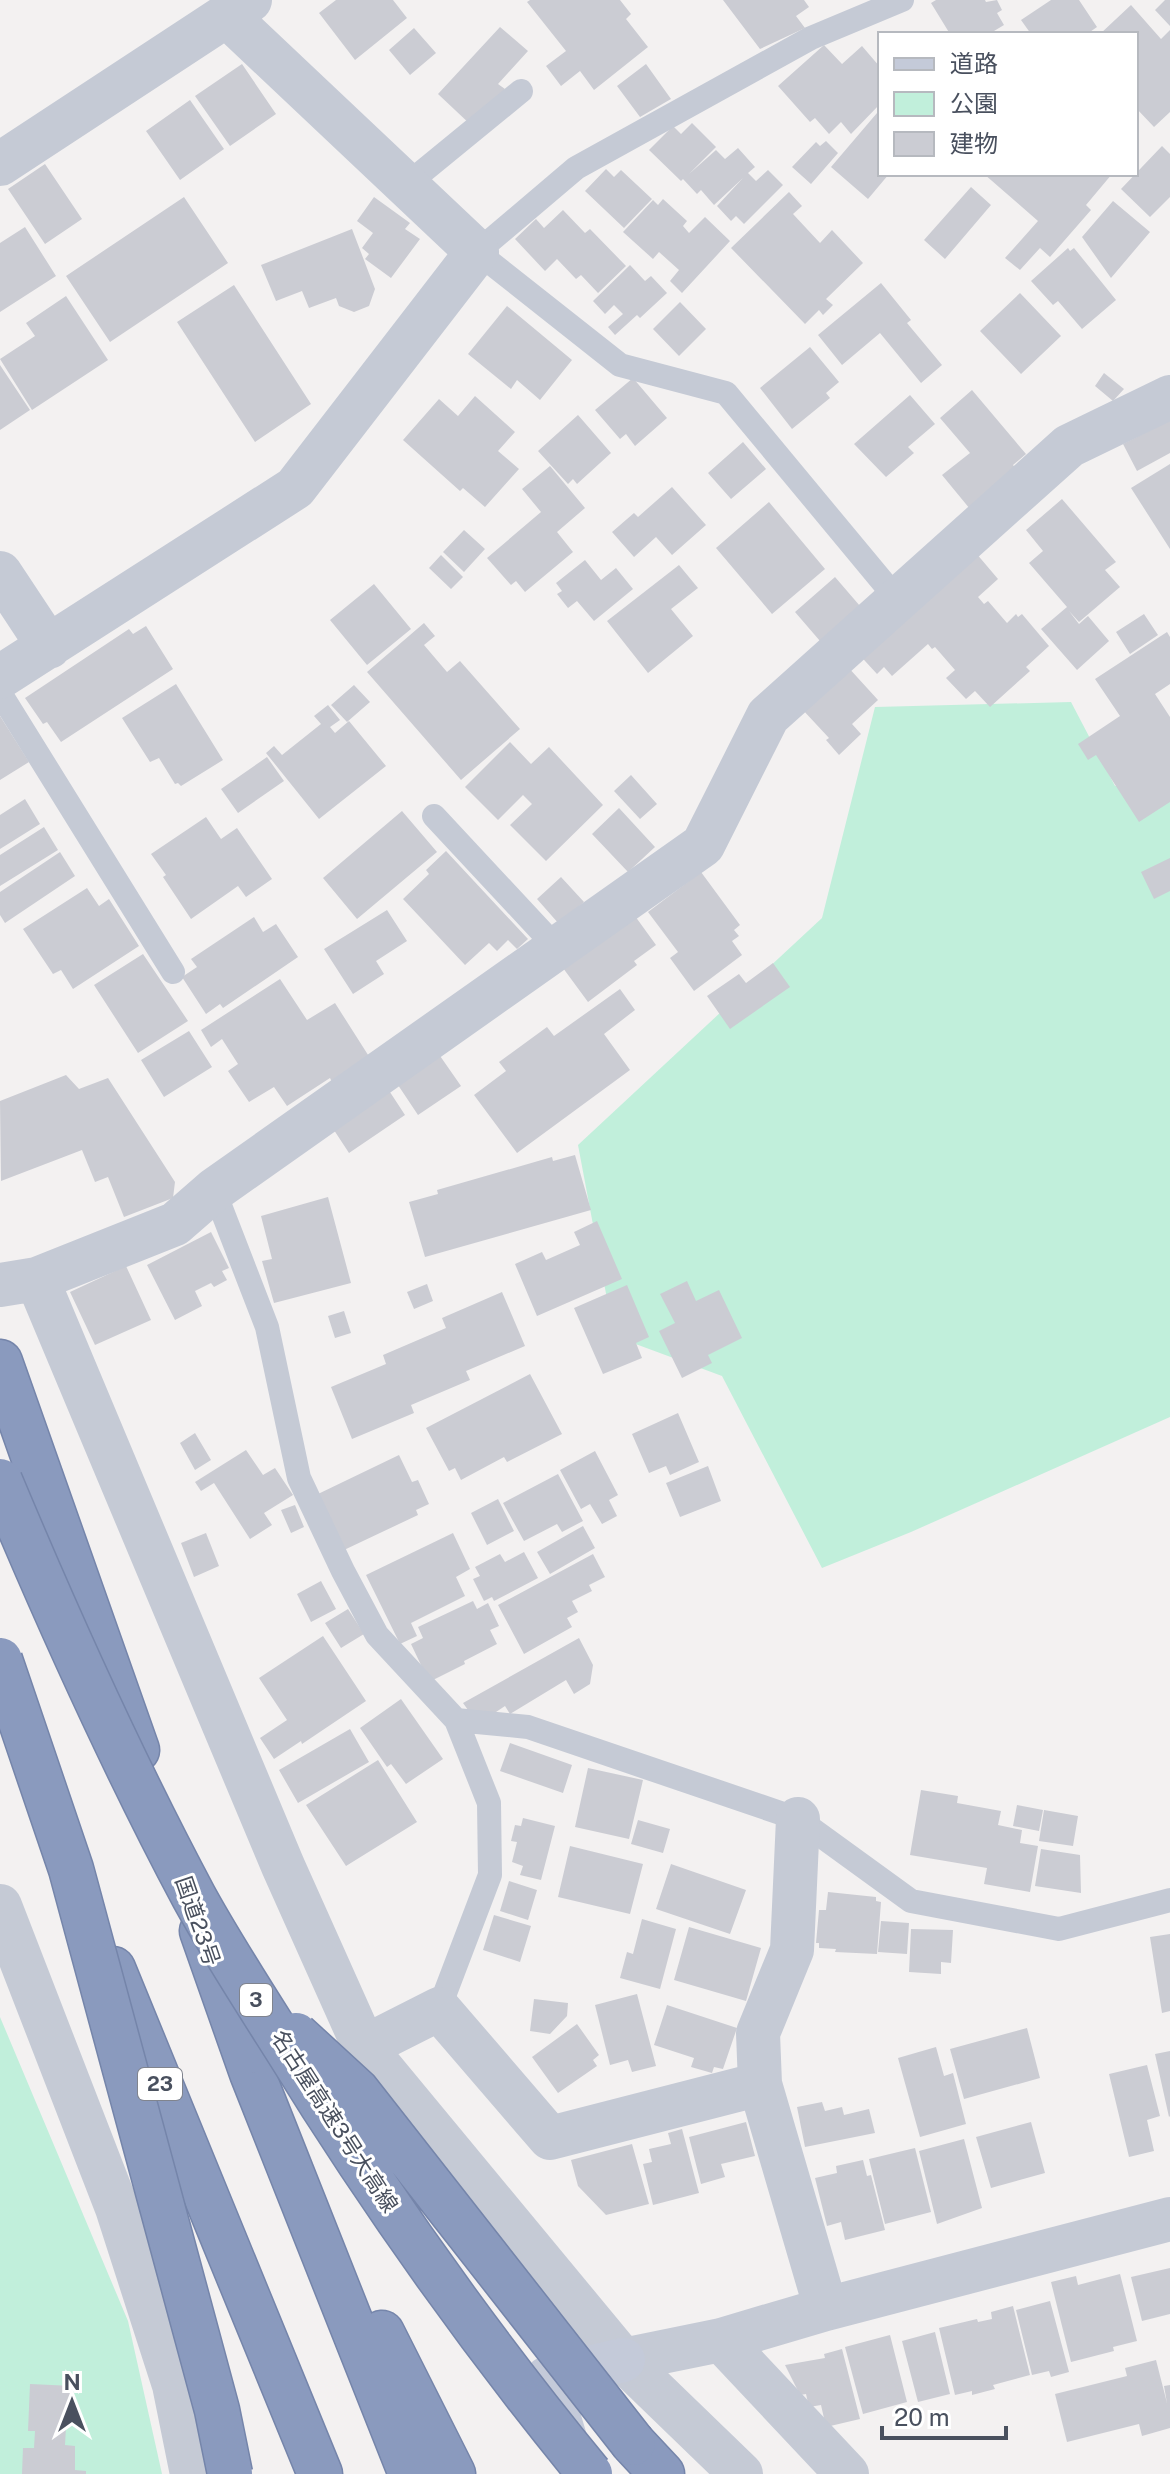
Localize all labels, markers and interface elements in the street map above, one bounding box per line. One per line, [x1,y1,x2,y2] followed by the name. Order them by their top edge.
[878,32,1138,176] legend
[950,49,998,77] text: 道路
[950,89,998,117] text: 公園
[950,129,998,157] text: 建物
[171,1873,225,1969] street label: 国道23号
[240,1984,272,2016] road number: 3
[266,2025,404,2217] street label: 名古屋高速3号大高線
[138,2068,182,2100] road number: 23
[32,2362,112,2442] north arrow
[63,2369,81,2395] text: N
[882,2390,1006,2440] scale bar
[894,2403,950,2431] text: 20 m

